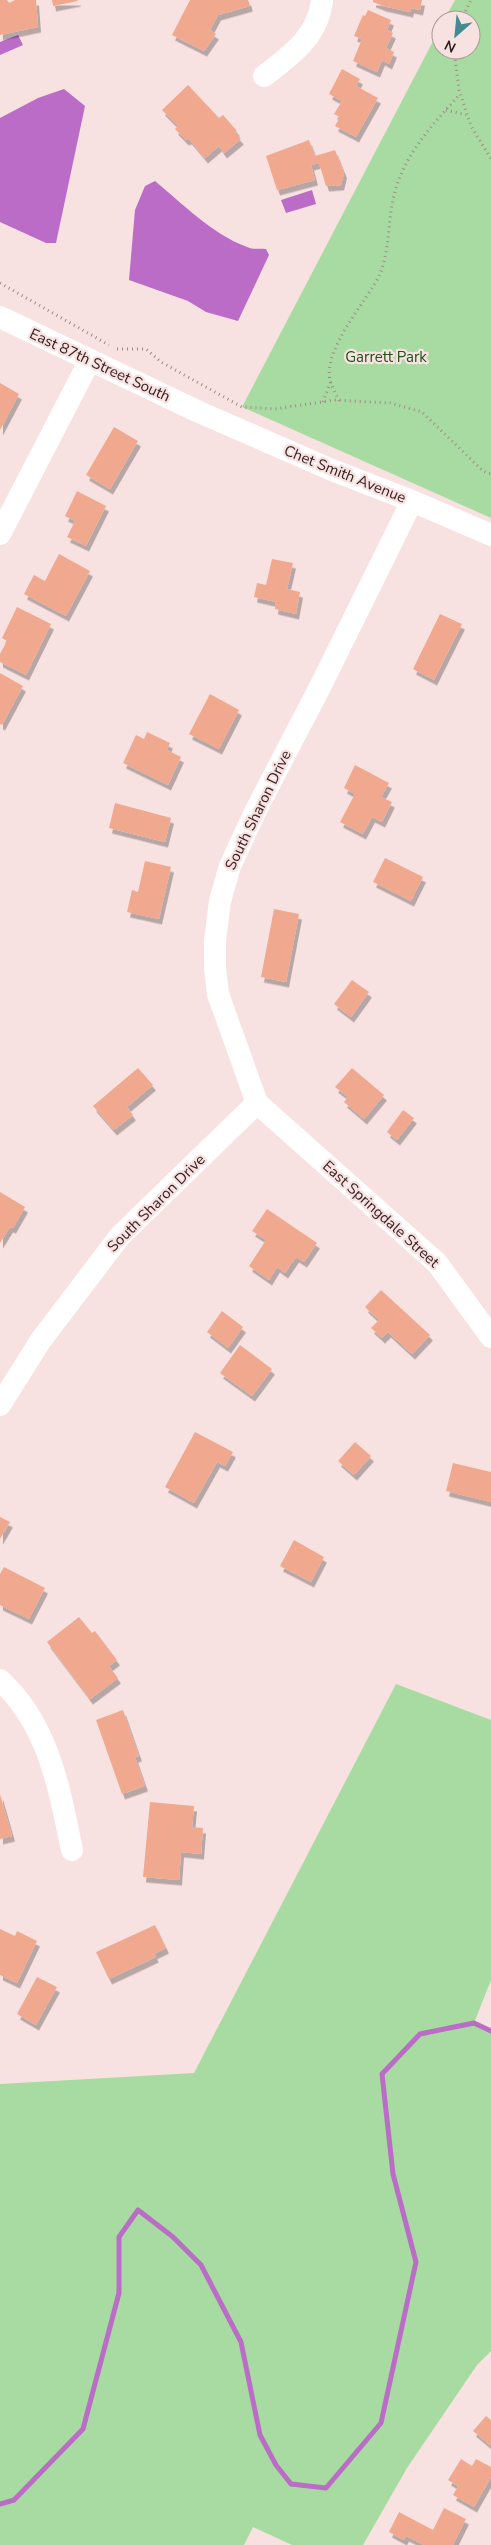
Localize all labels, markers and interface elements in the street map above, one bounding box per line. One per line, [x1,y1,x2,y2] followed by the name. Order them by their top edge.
[431,10,481,60] north arrow
[441,35,459,57] text: N
[26,324,174,406] street label: East 87th Street South
[345,347,427,367] park label: Garrett Park
[281,440,409,508] street label: Chet Smith Avenue
[220,747,296,873] street label: South Sharon Drive
[103,1150,209,1256] street label: South Sharon Drive
[318,1156,444,1272] street label: East Springdale Street

